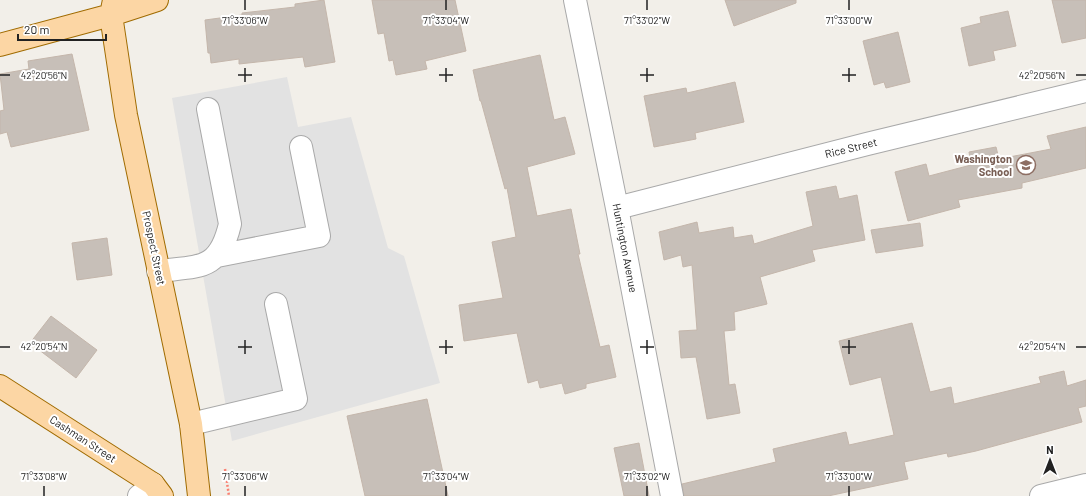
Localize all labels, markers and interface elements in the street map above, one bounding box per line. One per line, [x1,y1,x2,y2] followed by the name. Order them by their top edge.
[222,14,268,26] text: 71°33'06"W
[423,14,469,26] text: 71°33'04"W
[624,14,670,26] text: 71°33'02"W
[826,14,872,26] text: 71°33'00"W
[18,16,106,42] scale bar
[24,22,50,36] text: 20 m
[21,69,67,81] text: 42°20'56"N
[1019,69,1065,81] text: 42°20'56"N
[823,135,878,160] street label: Rice Street
[954,152,1012,178] place label: Washington School
[1015,154,1037,176] school or university icon: Washington School
[610,202,641,294] street label: Huntington Avenue
[140,210,169,286] street label: Prospect Street
[21,340,67,352] text: 42°20'54"N
[1019,340,1065,352] text: 42°20'54"N
[48,412,119,465] street label: Cashman Street
[1030,440,1070,480] north arrow
[1046,443,1054,456] text: N
[21,470,67,482] text: 71°33'08"W
[222,470,268,482] text: 71°33'06"W
[423,470,469,482] text: 71°33'04"W
[624,470,670,482] text: 71°33'02"W
[826,470,872,482] text: 71°33'00"W

